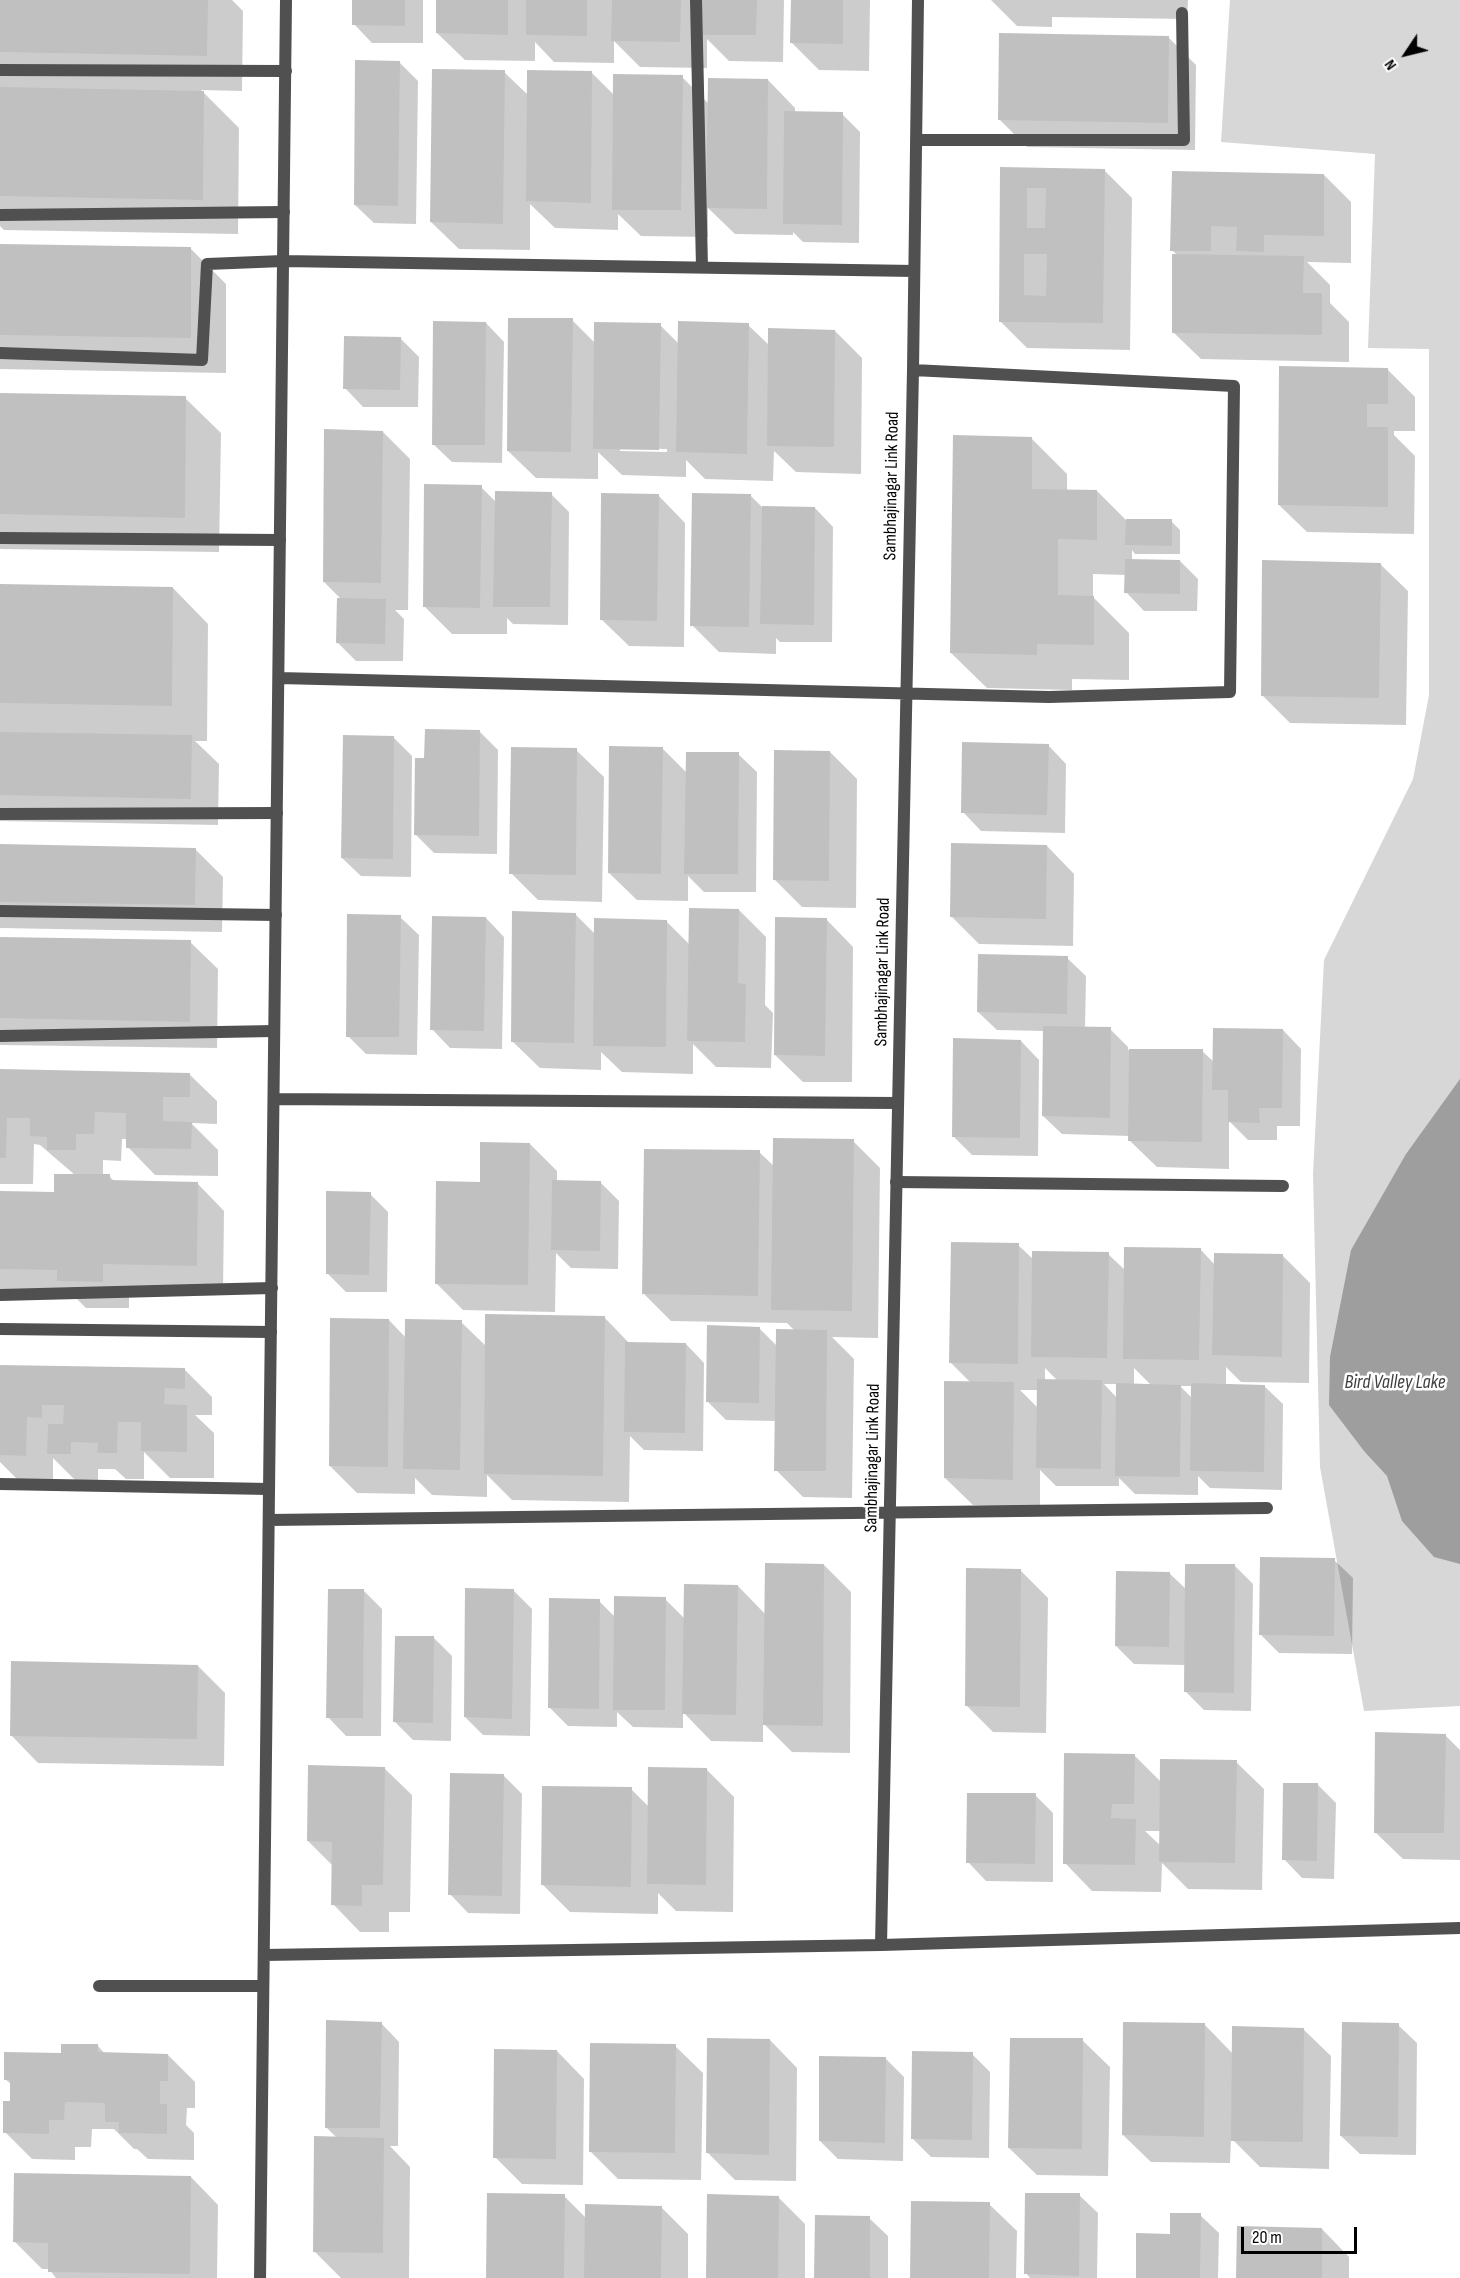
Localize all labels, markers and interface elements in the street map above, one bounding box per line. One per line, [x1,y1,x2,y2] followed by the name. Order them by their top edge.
[1376,24,1436,84] north arrow
[1381,56,1401,74] text: N
[880,411,904,561] street label: Sambhajinagar Link Road
[871,897,895,1047] street label: Sambhajinagar Link Road
[1344,1371,1446,1395] water label: Bird Valley Lake
[861,1383,885,1533] street label: Sambhajinagar Link Road
[1244,2215,1360,2253] scale bar
[1252,2227,1282,2248] text: 20 m

